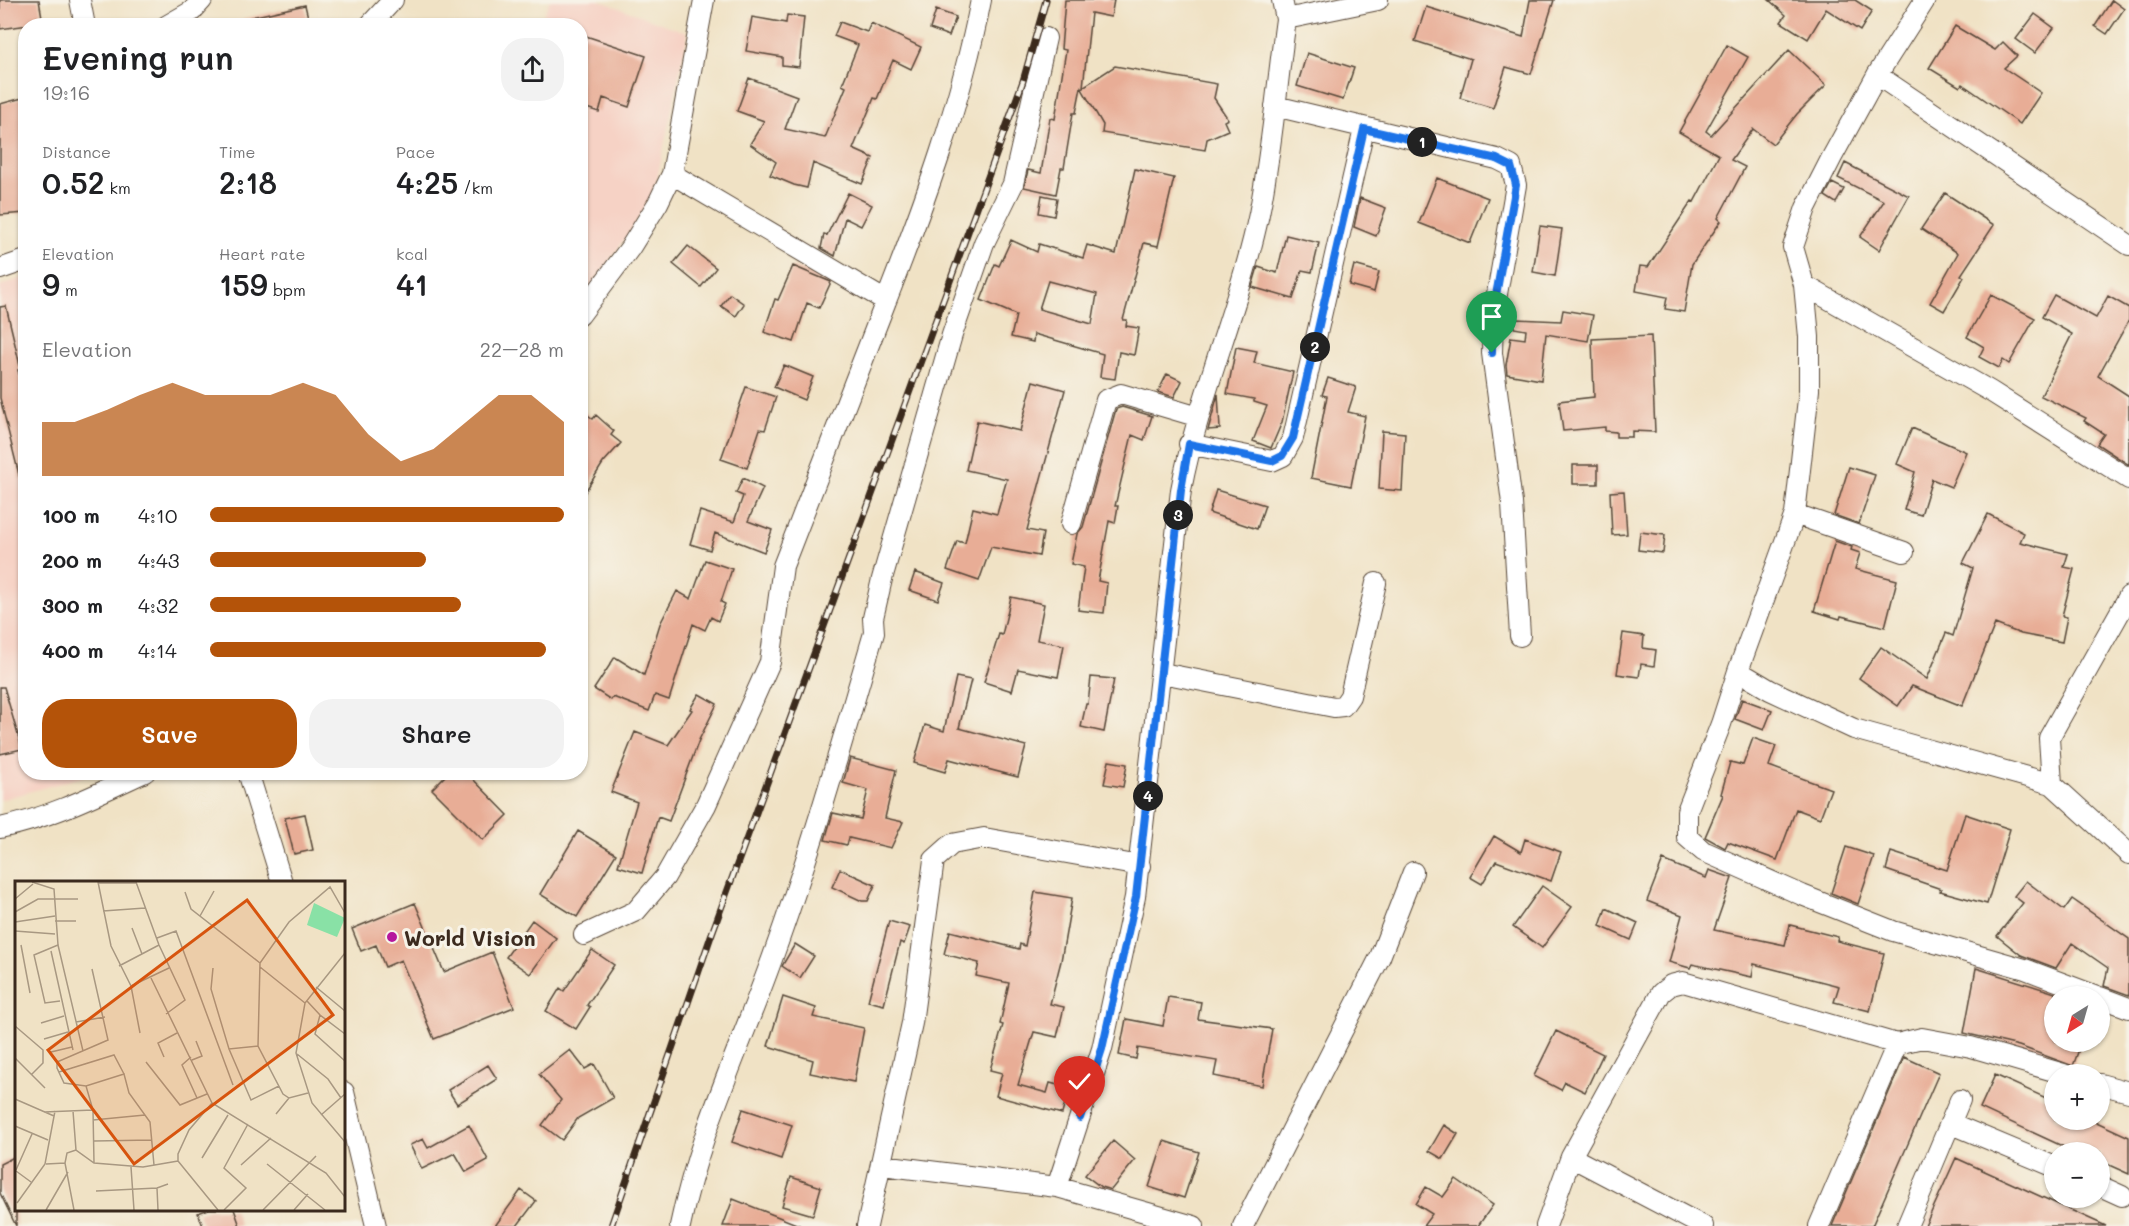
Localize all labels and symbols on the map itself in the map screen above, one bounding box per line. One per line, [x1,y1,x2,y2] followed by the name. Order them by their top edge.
[1407,127,1437,157] pin: 1
[1466,291,1517,353] pin
[1300,332,1330,362] pin: 2
[1163,500,1193,530] pin: 3
[1133,781,1163,811] pin: 4
[15,881,345,1211] inset map
[404,924,536,951] place label: World Vision
[385,930,399,944] marker: World Vision
[2044,986,2110,1052] north arrow
[1054,1056,1105,1118] pin

